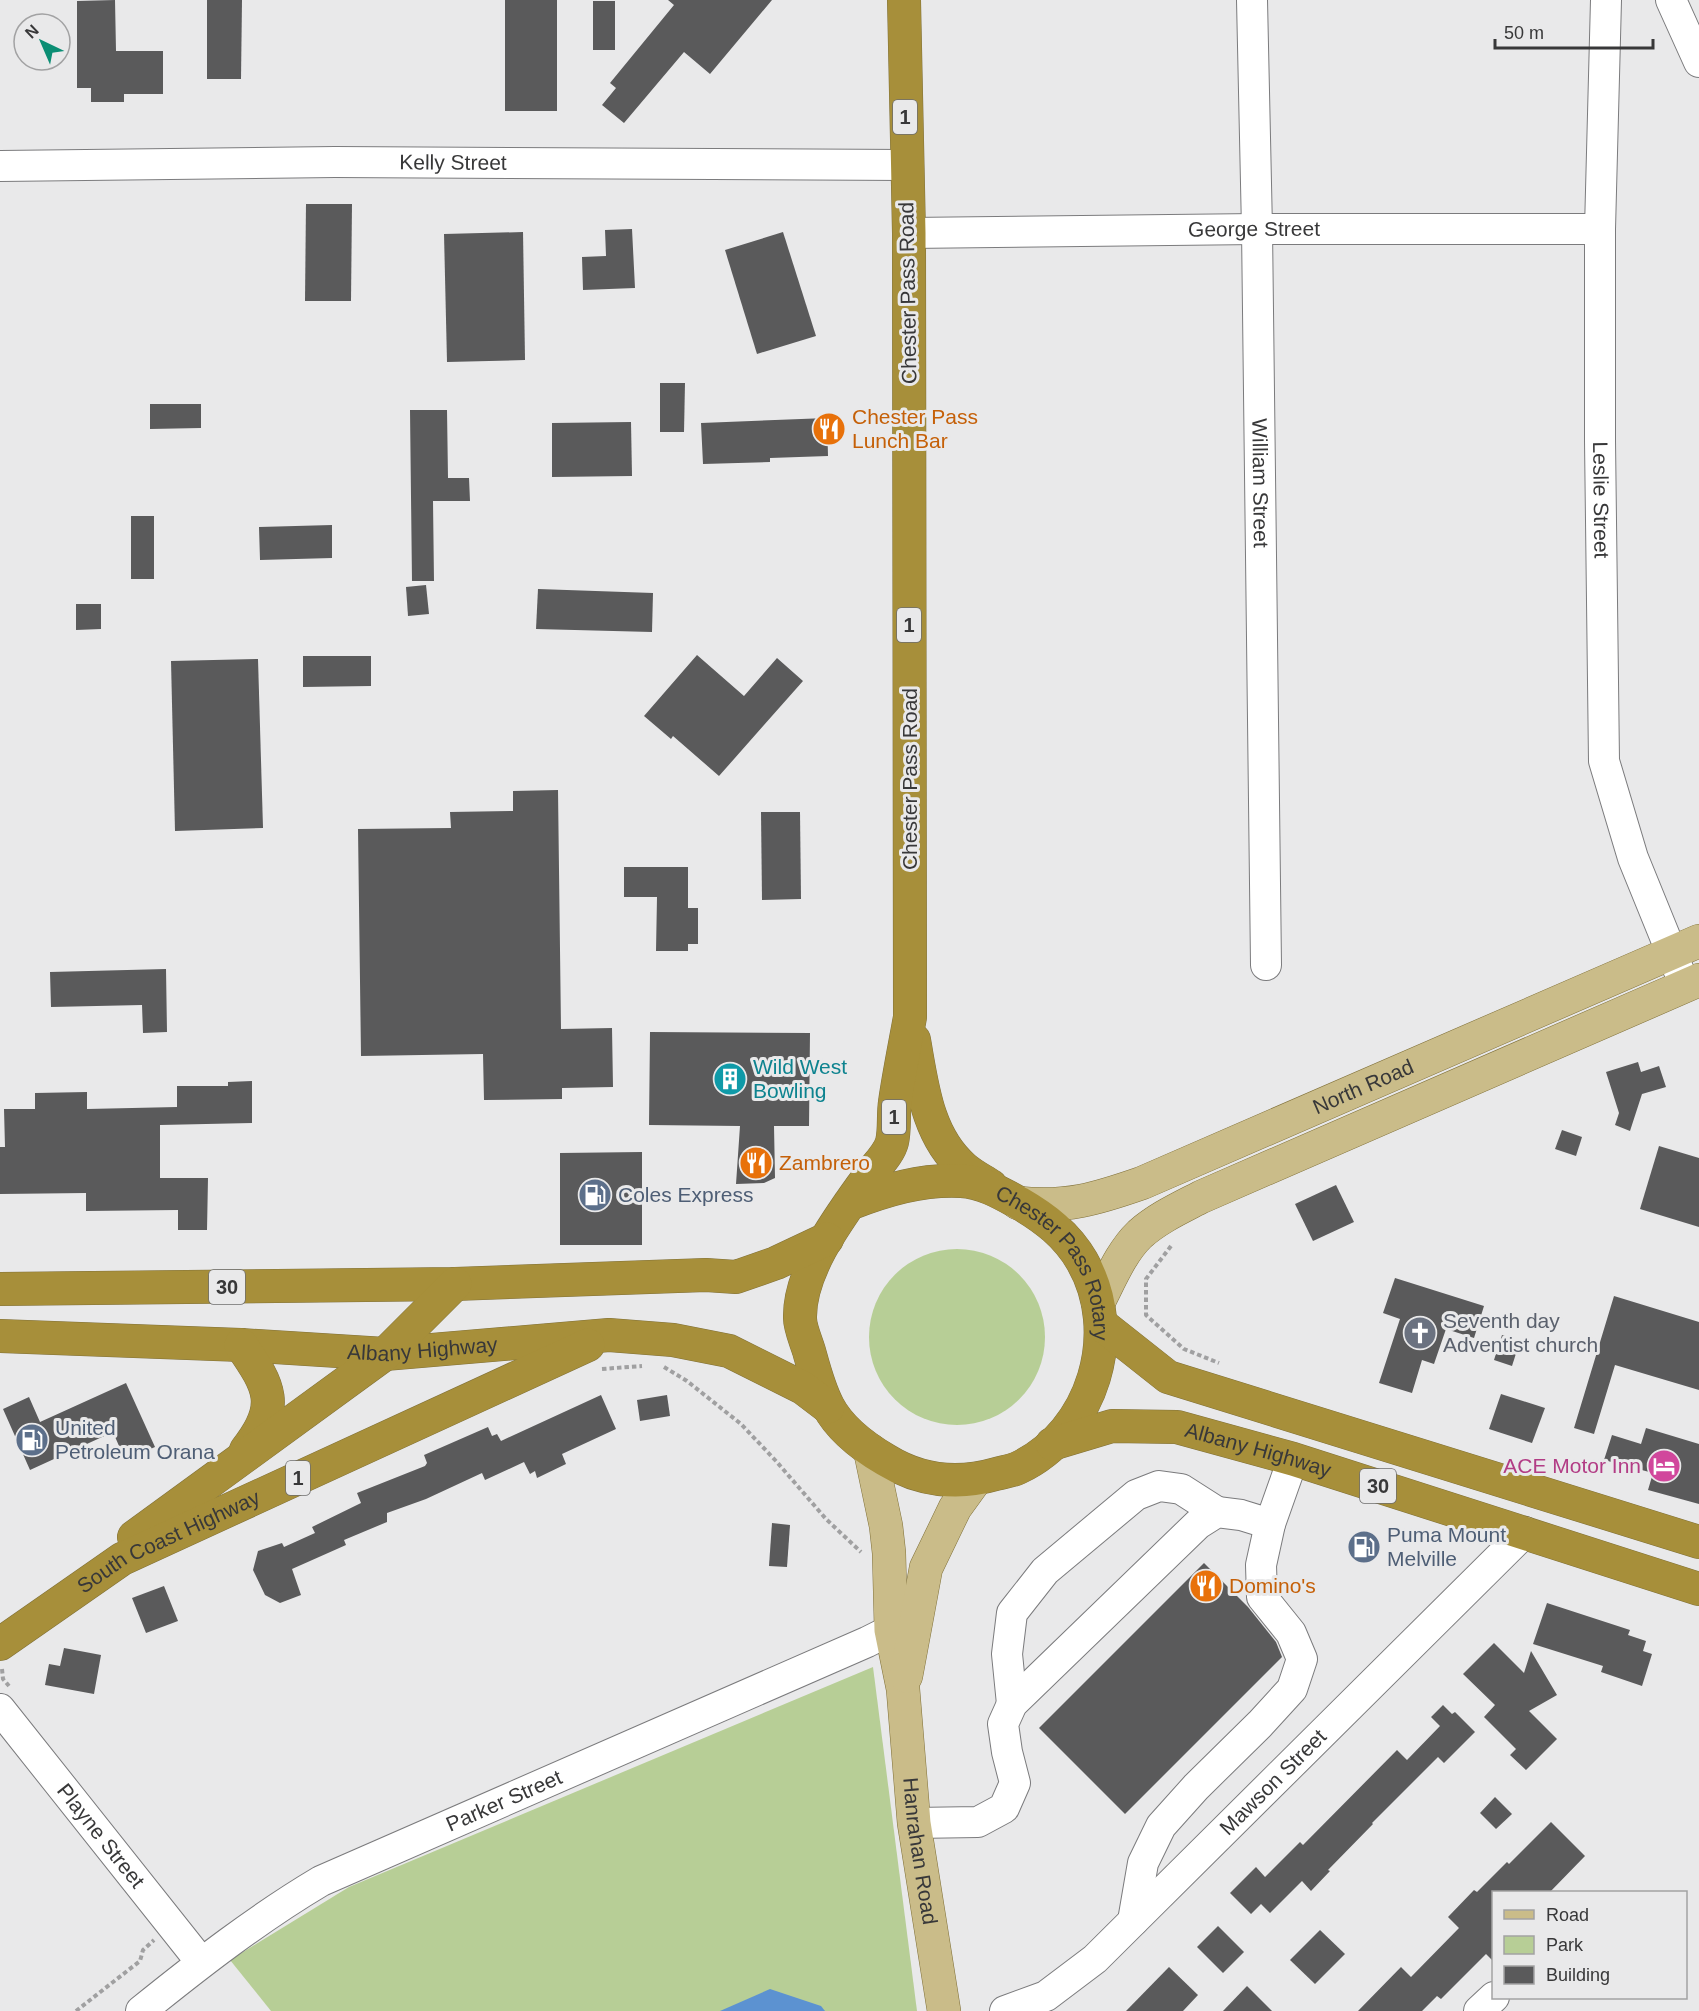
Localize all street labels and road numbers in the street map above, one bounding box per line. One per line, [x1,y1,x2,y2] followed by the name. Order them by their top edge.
[893,100,917,134] road number: 1
[399,150,507,174] street label: Kelly Street
[894,202,921,384] street label: Chester Pass Road
[1188,217,1320,241] street label: George Street
[1248,418,1273,548] street label: William Street
[1589,441,1613,559] street label: Leslie Street
[897,608,921,642] road number: 1
[898,688,921,870] street label: Chester Pass Road
[1309,1054,1417,1118] street label: North Road
[882,1100,906,1134] road number: 1
[992,1181,1113,1341] street label: Chester Pass Rotary
[209,1270,245,1304] road number: 30
[347,1332,499,1365] street label: Albany Highway
[1183,1418,1335,1482] street label: Albany Highway
[286,1461,310,1495] road number: 1
[1360,1469,1396,1503] road number: 30
[73,1485,264,1598] street label: South Coast Highway
[1215,1724,1331,1839] street label: Mawson Street
[442,1765,565,1836] street label: Parker Street
[899,1776,942,1926] street label: Hanrahan Road
[53,1779,150,1892] street label: Playne Street

